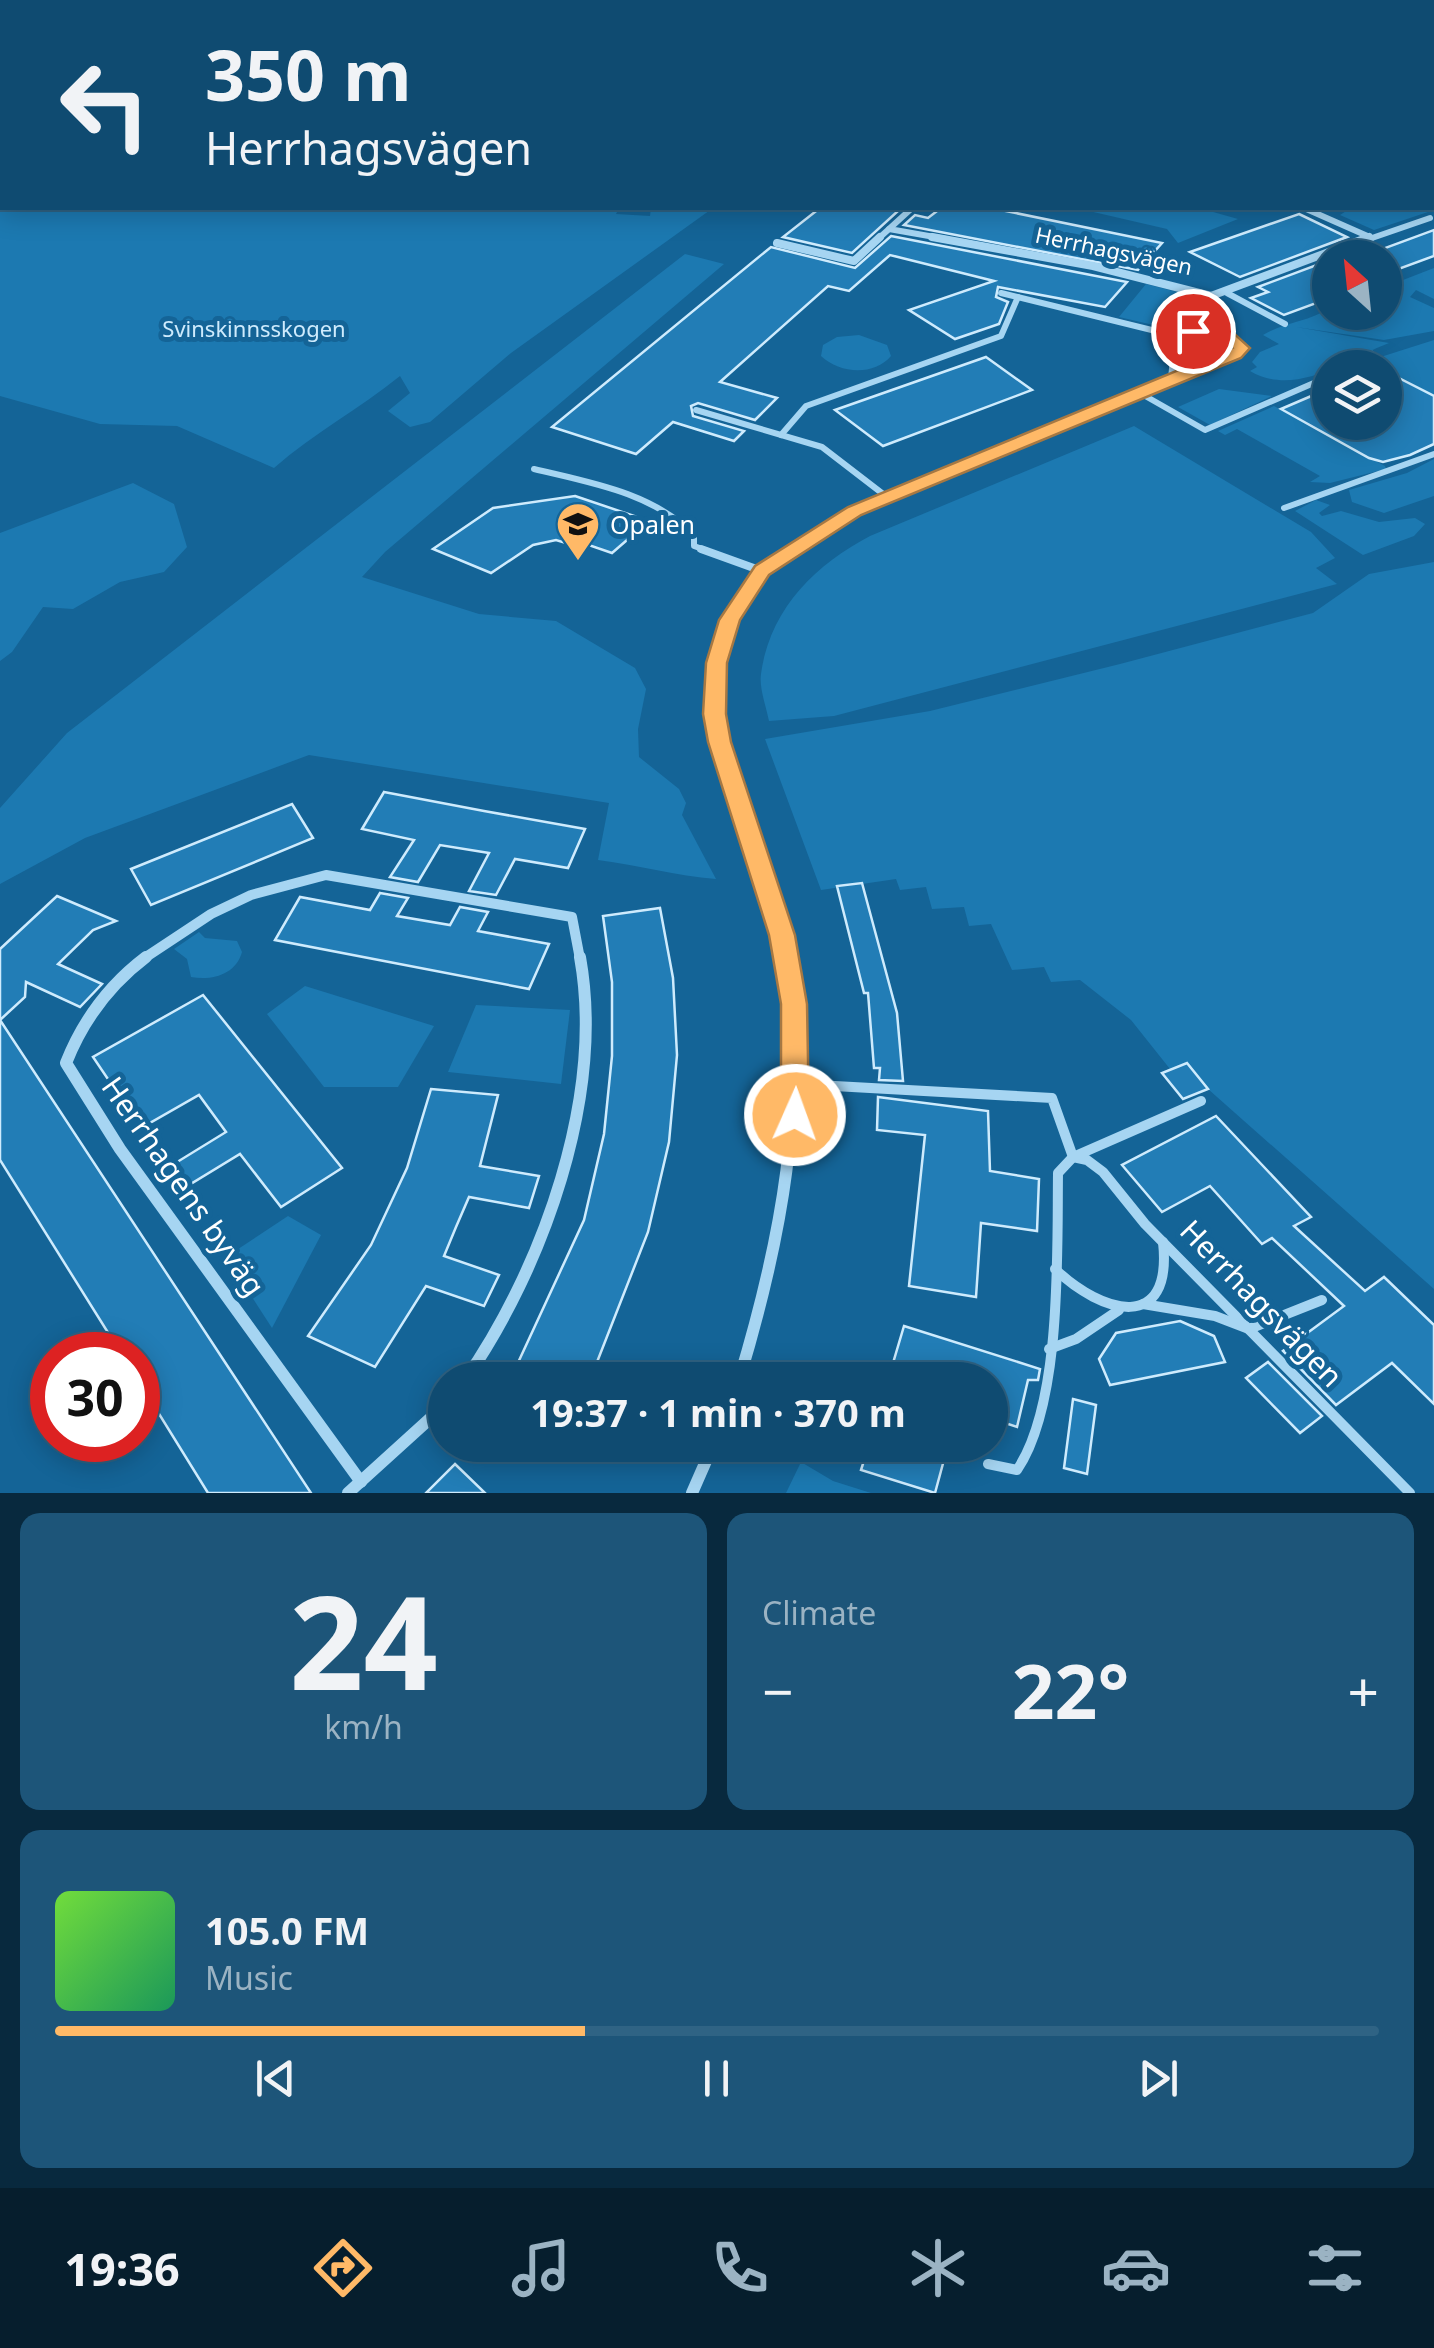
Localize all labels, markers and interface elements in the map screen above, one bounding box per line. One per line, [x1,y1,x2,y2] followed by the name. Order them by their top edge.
[205,26,412,122] text: 350 m
[40,40,170,170] icon: left
[205,117,532,178] text: Herrhagsvägen
[1033,219,1195,281] street label: Herrhagsvägen
[1312,240,1402,330] north arrow
[1312,240,1402,440] map controls
[1151,289,1236,374] pin
[1166,304,1221,359] icon: arrive
[162,313,346,343] park label: Svinskinnsskogen
[1312,350,1402,440] button: layers
[555,501,601,562] school or university icon: Opalen
[610,507,695,541] place label: Opalen
[743,1063,847,1167] position arrow
[93,1068,275,1304] street label: Herrhagens byväg
[1171,1210,1353,1396] street label: Herrhagsvägen
[30,1332,160,1462] speed limit sign: 30
[530,1386,906,1438] text: 19:37 · 1 min · 370 m
[289,1551,438,1728] text: 24
[762,1591,876,1634] text: Climate
[1012,1639,1129,1741] text: 22°
[762,1653,793,1728] text: −
[1348,1653,1379,1728] text: +
[324,1705,403,1748] text: km/h
[205,1904,369,1956] text: 105.0 FM
[205,1956,293,1999] text: Music
[248,2051,303,2106] icon: previous
[689,2051,744,2106] icon: pause
[1131,2051,1186,2106] icon: next
[308,2233,378,2303] icon: directions
[506,2233,576,2303] icon: music
[705,2233,775,2303] icon: phone
[903,2233,973,2303] icon: climate
[1101,2233,1171,2303] icon: car
[1300,2233,1370,2303] icon: filters
[64,2238,180,2299] text: 19:36

